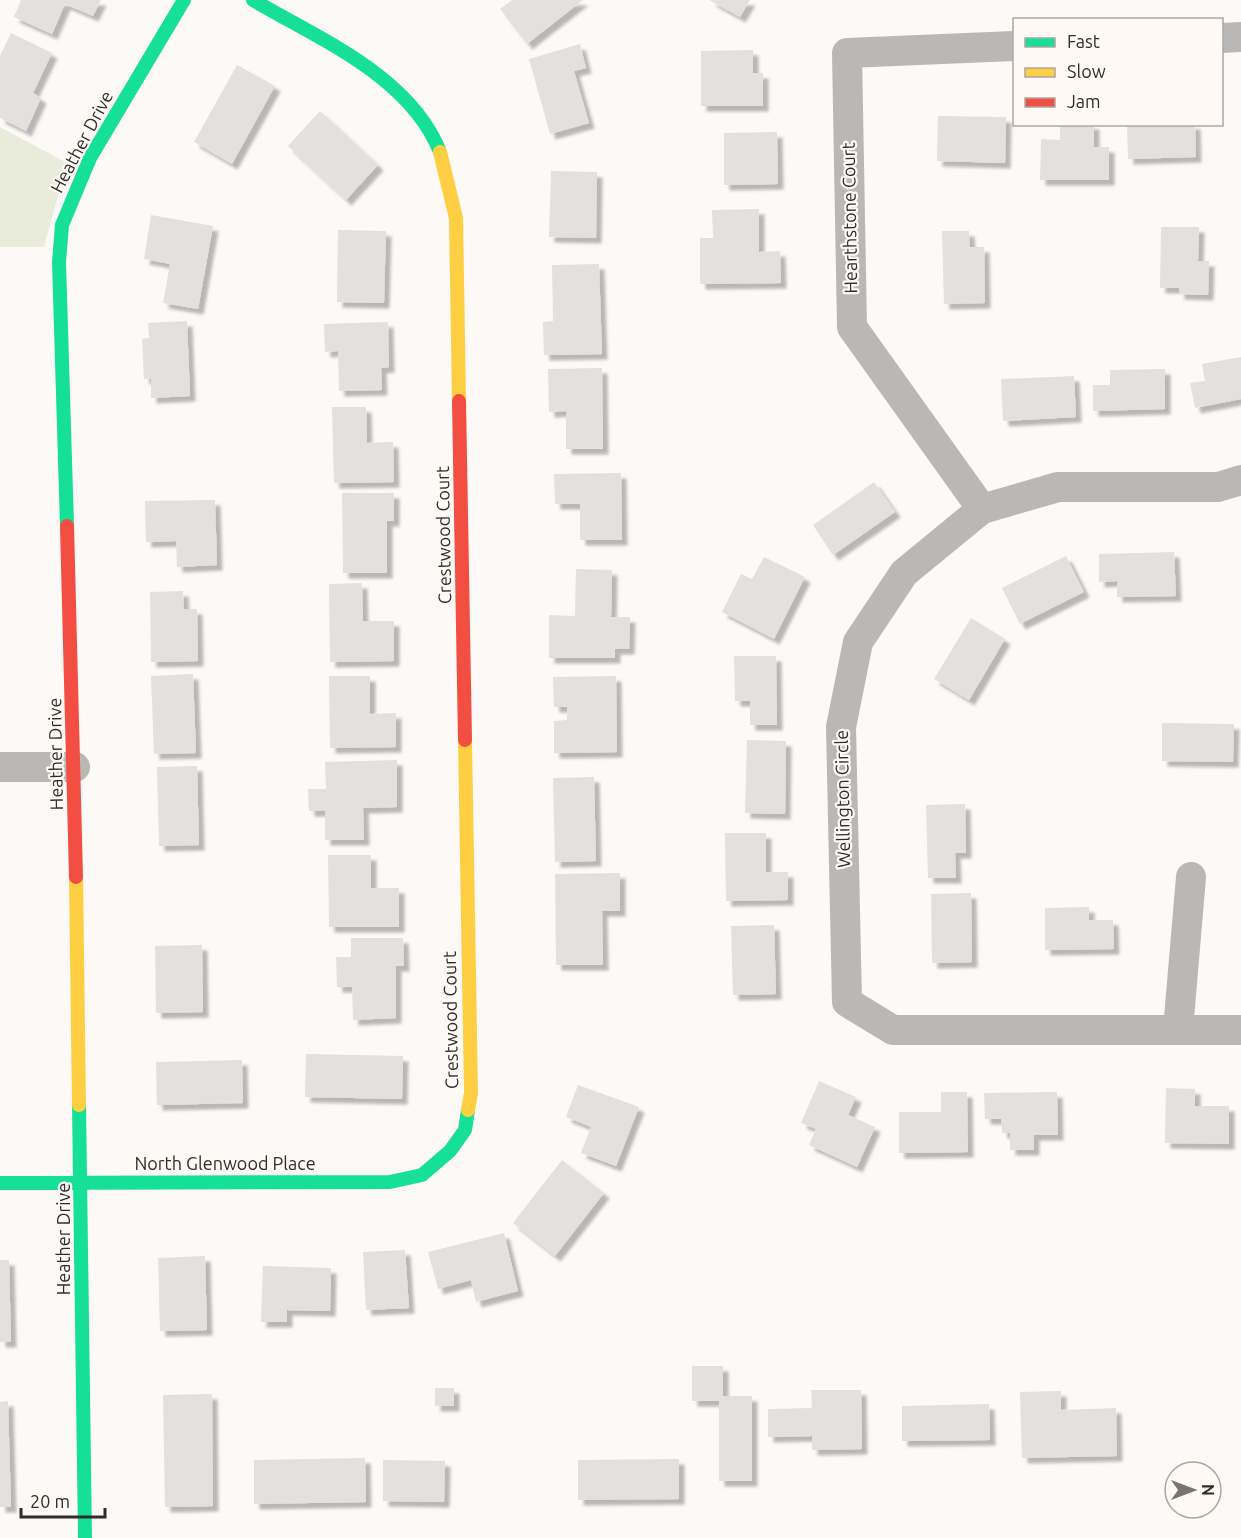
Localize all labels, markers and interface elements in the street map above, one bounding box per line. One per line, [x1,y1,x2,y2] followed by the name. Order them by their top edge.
[1013,18,1223,126] legend
[1067,31,1100,51] text: Fast
[1067,61,1106,81] text: Slow
[46,87,116,196] street label: Heather Drive
[1067,91,1101,111] text: Jam
[838,142,860,294] street label: Hearthstone Court
[432,466,454,604] street label: Crestwood Court
[44,698,66,810] street label: Heather Drive
[831,730,853,868] street label: Wellington Circle
[439,951,461,1089] street label: Crestwood Court
[134,1153,316,1173] street label: North Glenwood Place
[53,1183,73,1295] street label: Heather Drive
[1163,1460,1223,1520] north arrow
[21,1481,105,1519] scale bar
[1199,1484,1217,1496] text: N
[30,1491,70,1511] text: 20 m

